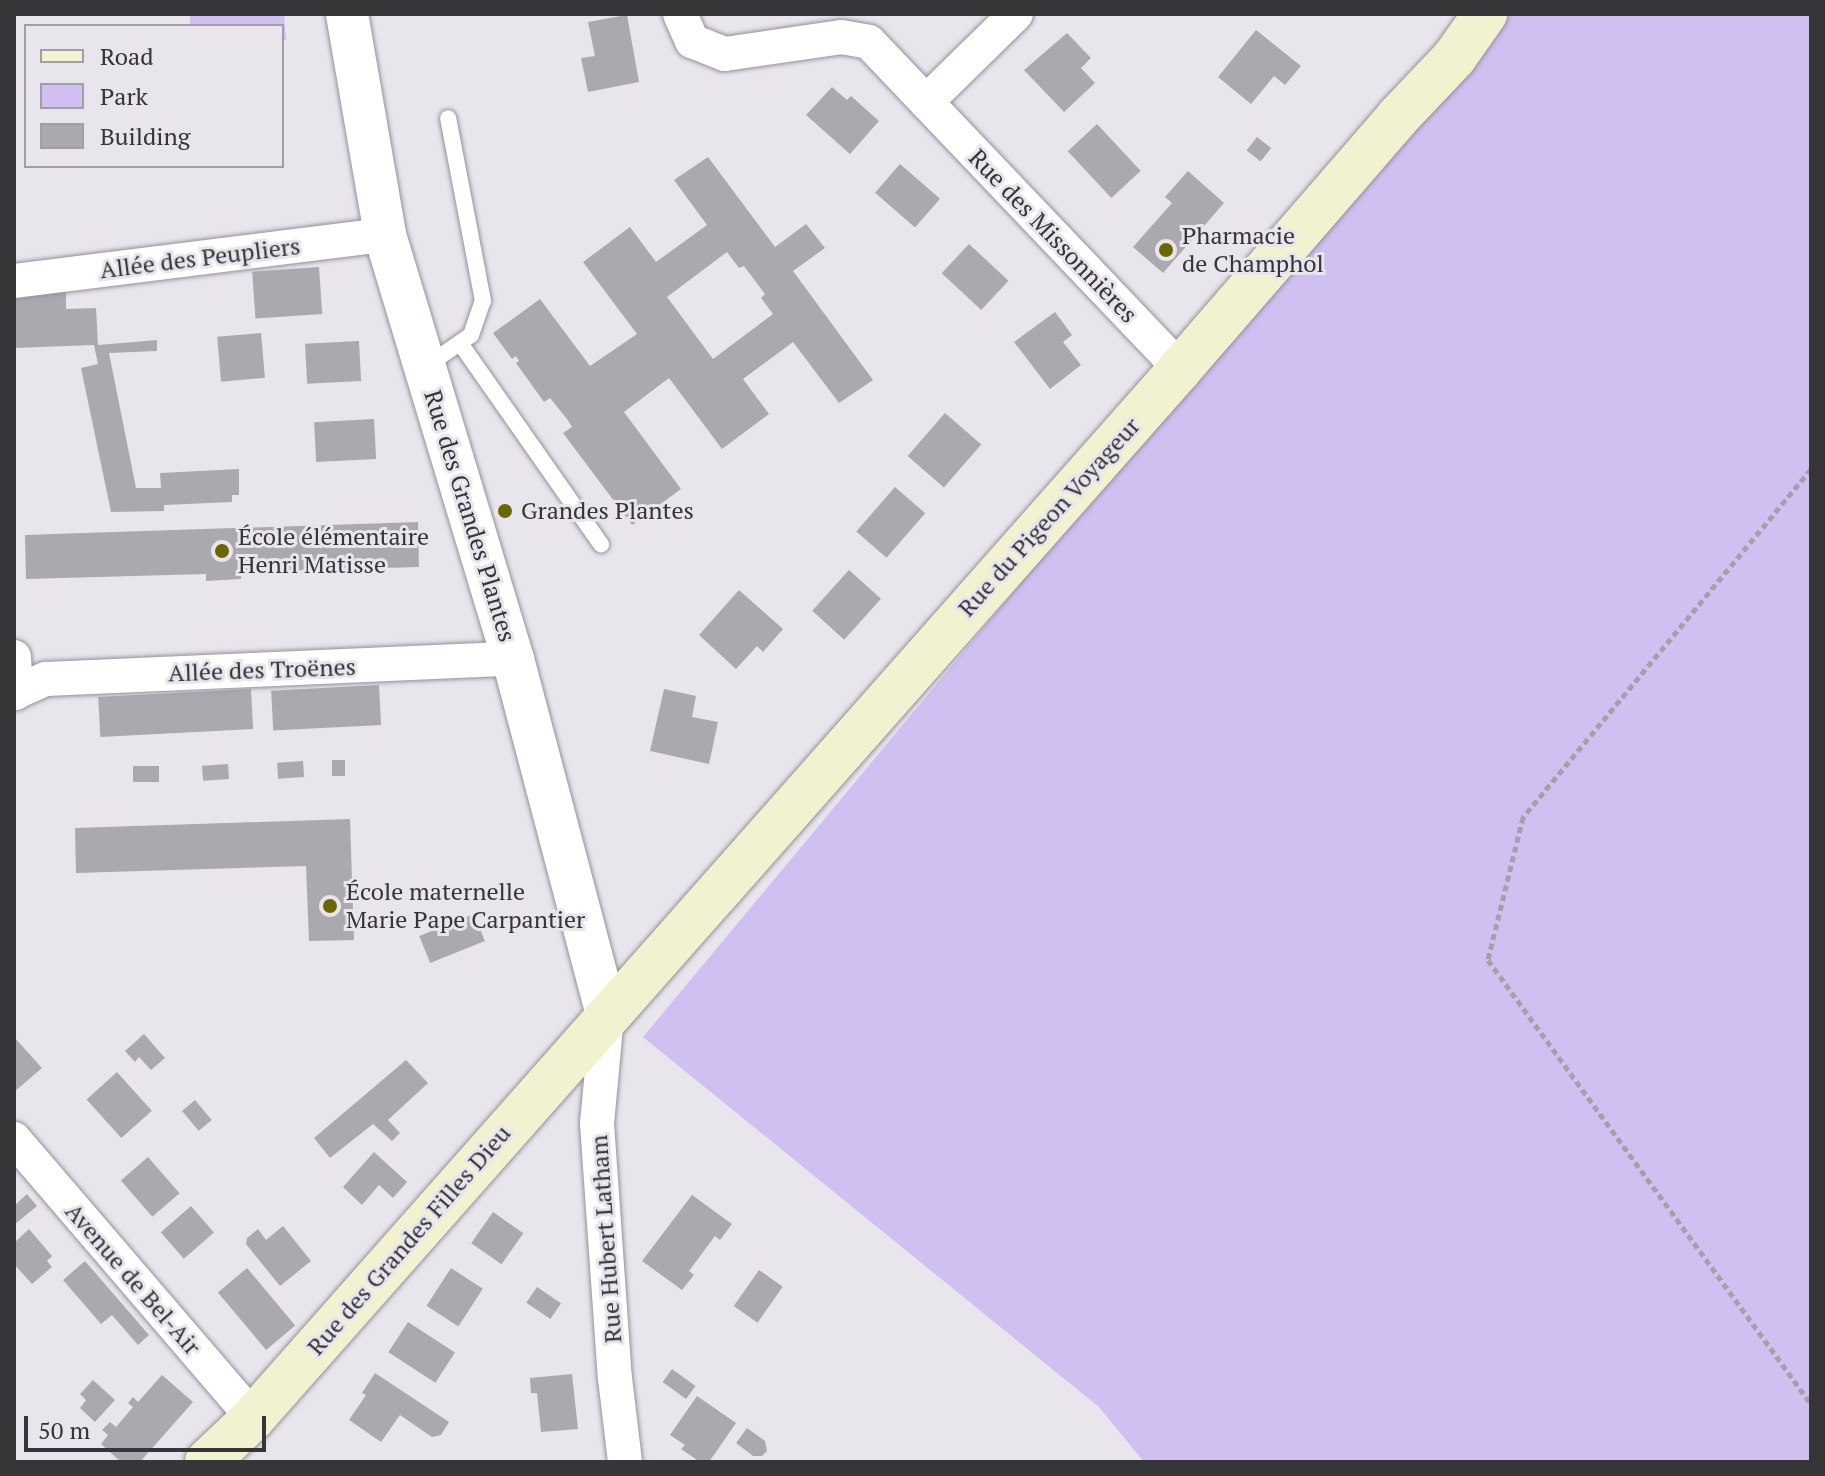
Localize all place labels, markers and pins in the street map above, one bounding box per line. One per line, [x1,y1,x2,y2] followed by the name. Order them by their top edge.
[1182,222,1324,278] place label: Pharmacie de Champhol
[1157,241,1175,259] marker: Pharmacie de Champhol
[521,497,694,525] place label: Grandes Plantes
[496,502,514,520] marker: Grandes Plantes
[238,523,429,579] place label: École élémentaire Henri Matisse
[213,542,231,560] marker: École élémentaire Henri Matisse
[346,878,585,934] place label: École maternelle Marie Pape Carpantier
[321,897,339,915] marker: École maternelle Marie Pape Carpantier

